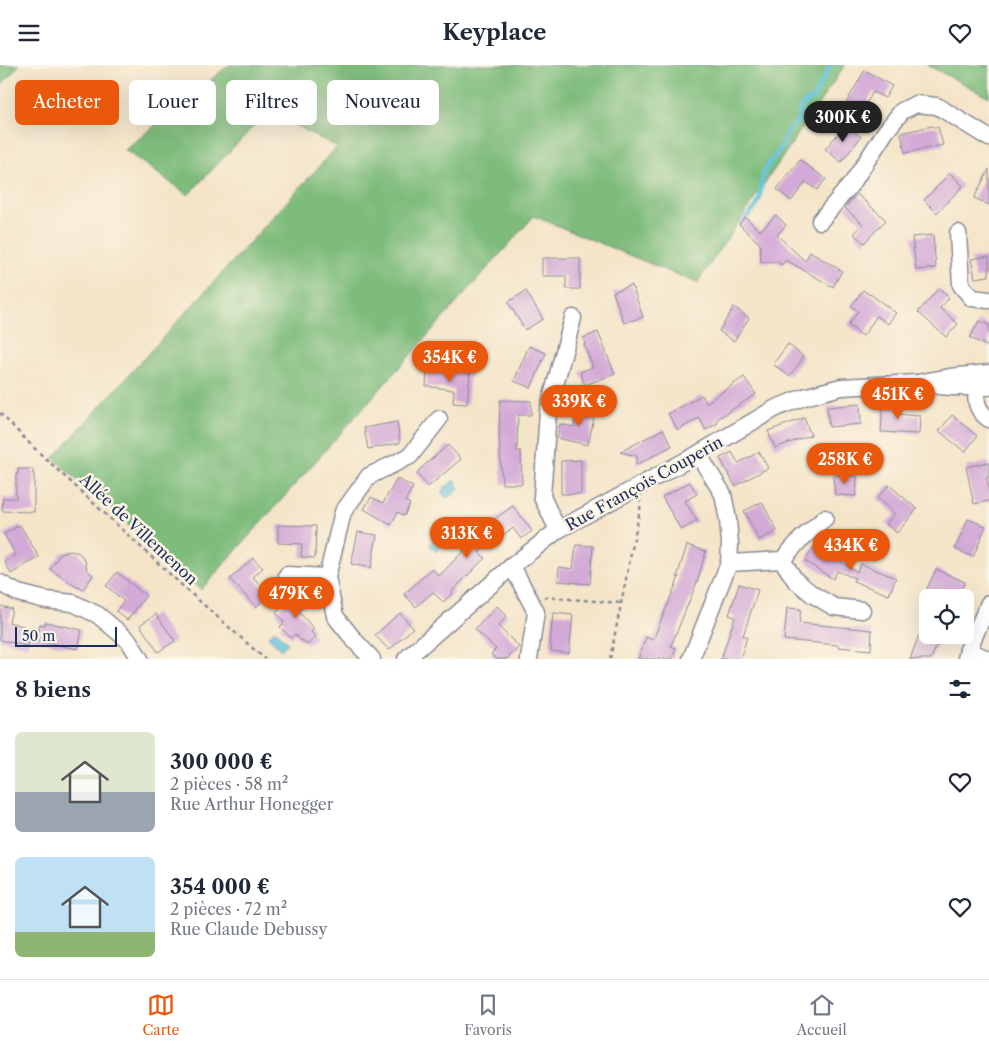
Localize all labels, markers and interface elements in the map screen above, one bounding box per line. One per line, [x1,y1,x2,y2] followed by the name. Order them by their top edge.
[15,19,43,47] icon: menu
[443,19,546,46] text: Keyplace
[946,19,974,47] icon: heart
[15,80,119,125] chip: Acheter
[129,80,216,125] chip: Louer
[226,80,317,125] chip: Filtres
[327,80,439,125] chip: Nouveau
[802,101,884,143] pin: 300K €
[815,107,871,127] text: 300K €
[409,341,491,383] pin: 354K €
[423,347,477,367] text: 354K €
[857,377,939,420] pin: 451K €
[872,384,924,404] text: 451K €
[538,385,620,427] pin: 339K €
[552,391,606,411] text: 339K €
[562,431,726,535] street label: Rue François Couperin
[804,443,886,485] pin: 258K €
[818,449,872,469] text: 258K €
[75,468,202,589] street label: Allée de Villemenon
[426,517,508,559] pin: 313K €
[441,523,493,543] text: 313K €
[810,529,892,571] pin: 434K €
[824,535,878,555] text: 434K €
[255,577,337,619] pin: 479K €
[269,583,323,603] text: 479K €
[919,589,974,644] map controls
[919,589,974,644] button: locate
[15,624,118,647] scale bar
[22,627,55,645] text: 50 m
[946,675,974,703] icon: filters
[15,677,91,702] text: 8 biens
[170,749,273,774] text: 300 000 €
[55,752,115,812] icon: home
[946,768,974,796] icon: heart
[170,774,288,794] text: 2 pièces · 58 m²
[170,794,334,814] text: Rue Arthur Honegger
[170,874,270,899] text: 354 000 €
[55,877,115,937] icon: home
[946,893,974,921] icon: heart
[170,899,287,919] text: 2 pièces · 72 m²
[170,919,327,939] text: Rue Claude Debussy
[142,991,179,1039] tab: Carte
[464,991,512,1039] tab: Favoris
[797,991,847,1039] tab: Accueil

